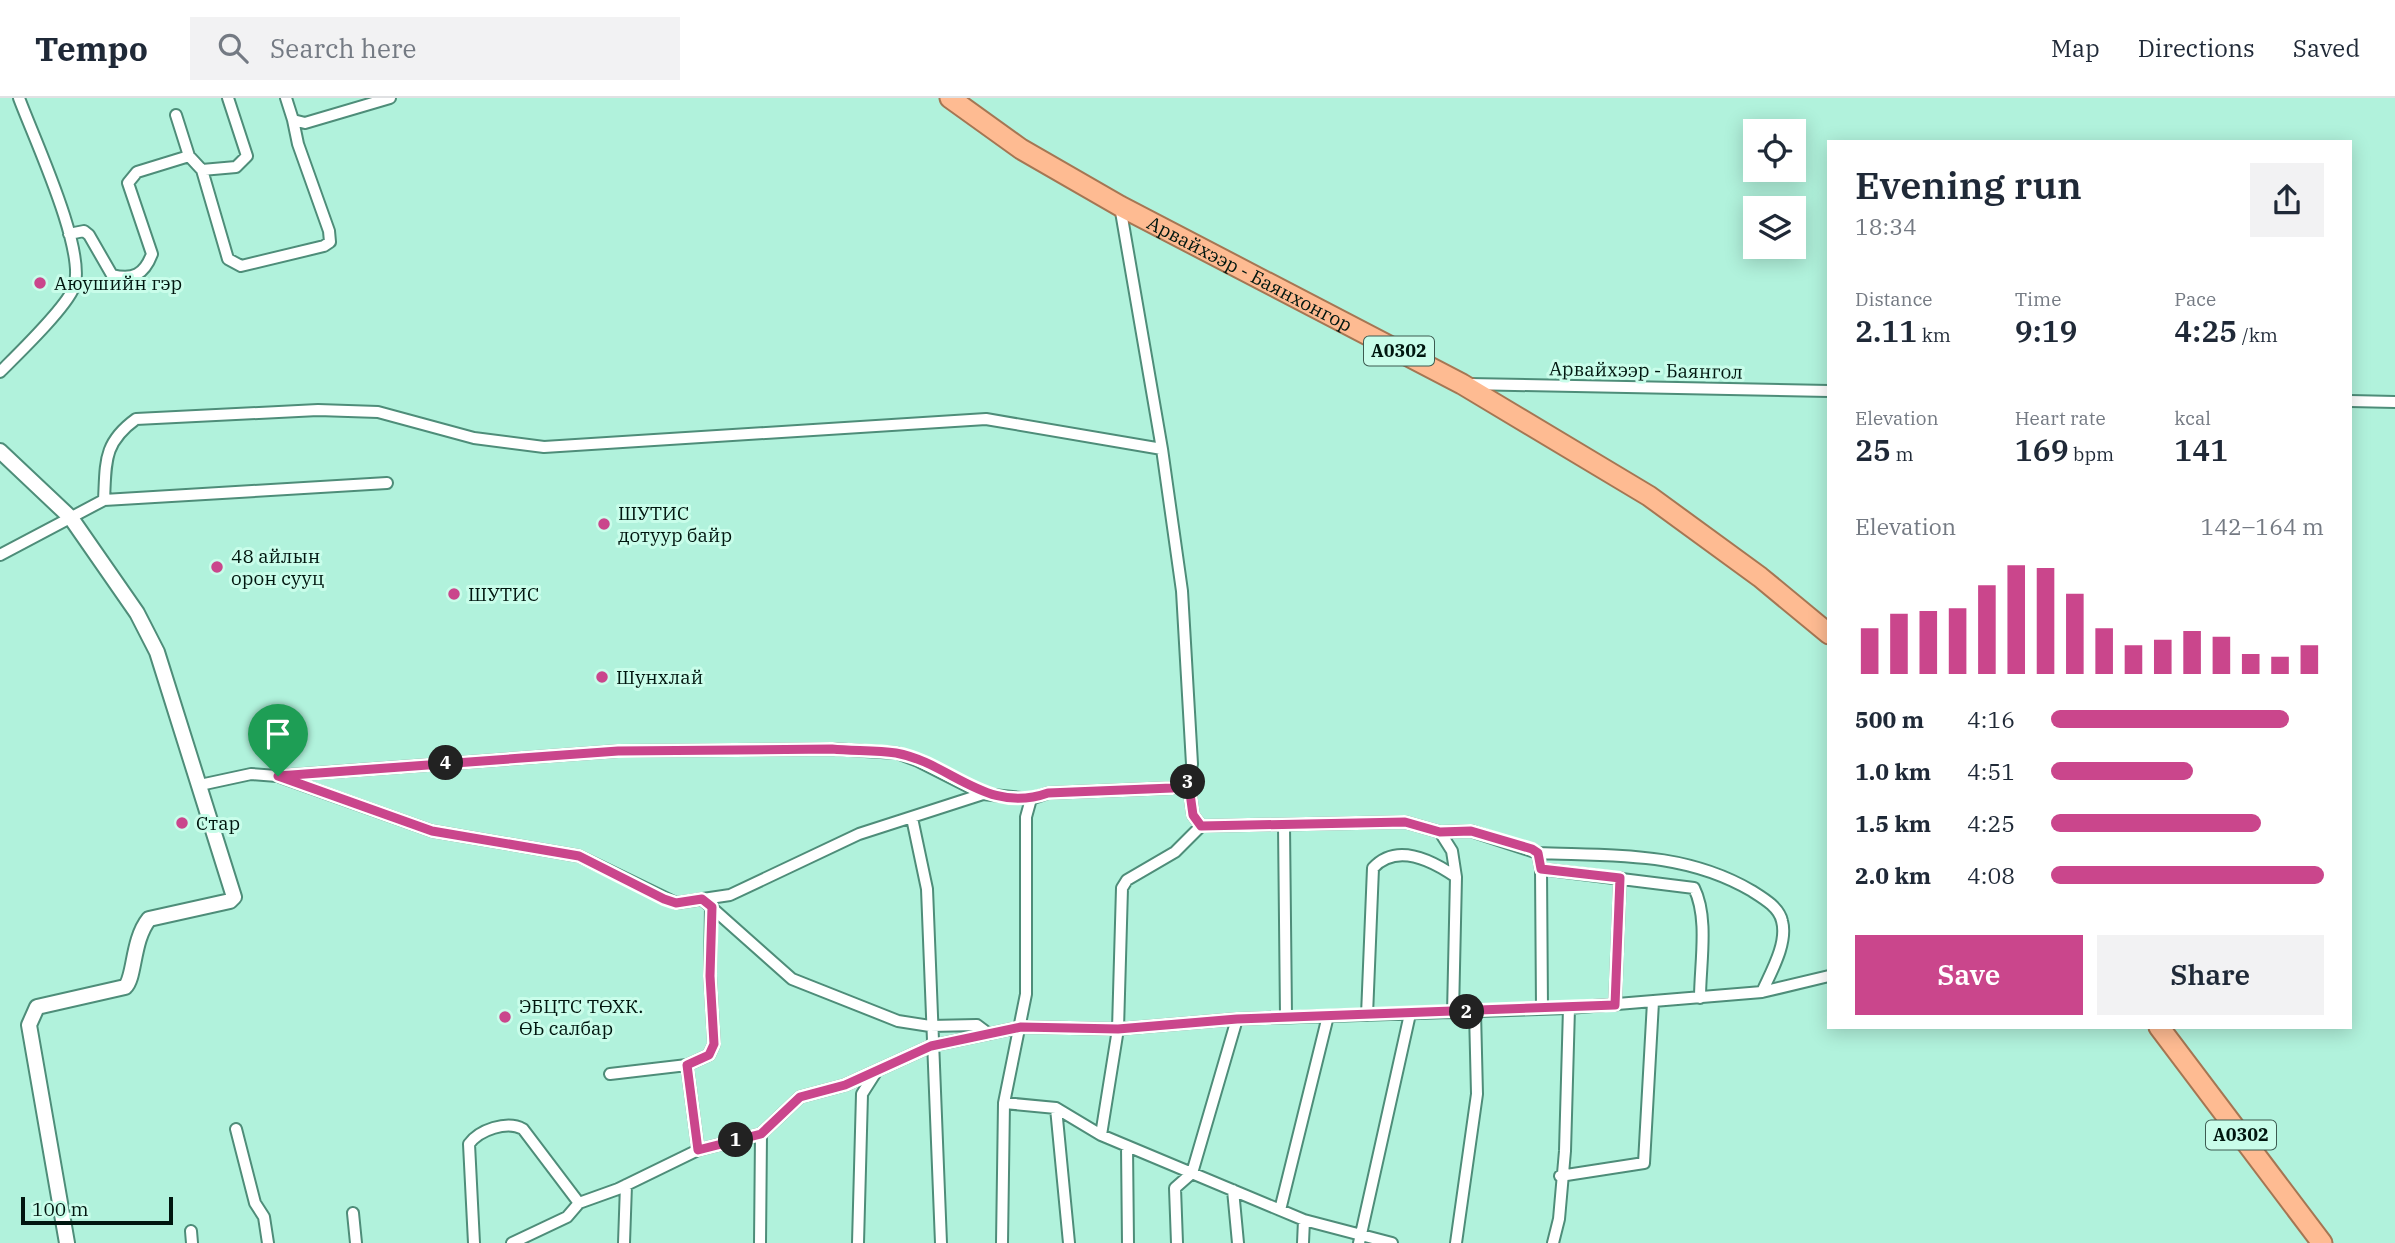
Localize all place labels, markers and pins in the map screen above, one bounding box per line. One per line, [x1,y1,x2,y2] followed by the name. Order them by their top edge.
[54,271,182,295] place label: Аюушийн гэр
[32,275,48,291] marker: Аюушийн гэр
[618,501,732,547] place label: ШУТИС дотуур байр
[596,516,612,532] marker: ШУТИС дотуур байр
[231,544,324,590] place label: 48 айлын орон сууц
[209,559,225,575] marker: 48 айлын орон сууц
[468,582,539,606] place label: ШУТИС
[446,586,462,602] marker: ШУТИС
[616,665,703,689] place label: Шунхлай
[594,669,610,685] marker: Шунхлай
[248,704,308,776] pin
[428,746,464,780] pin: 4
[1170,764,1206,800] pin: 3
[196,811,240,835] place label: Стар
[174,815,190,831] marker: Стар
[519,994,643,1040] place label: ЭБЦТС ТӨХК. ӨЬ салбар
[1450,995,1484,1030] pin: 2
[497,1009,513,1025] marker: ЭБЦТС ТӨХК. ӨЬ салбар
[718,1122,754,1158] pin: 1

